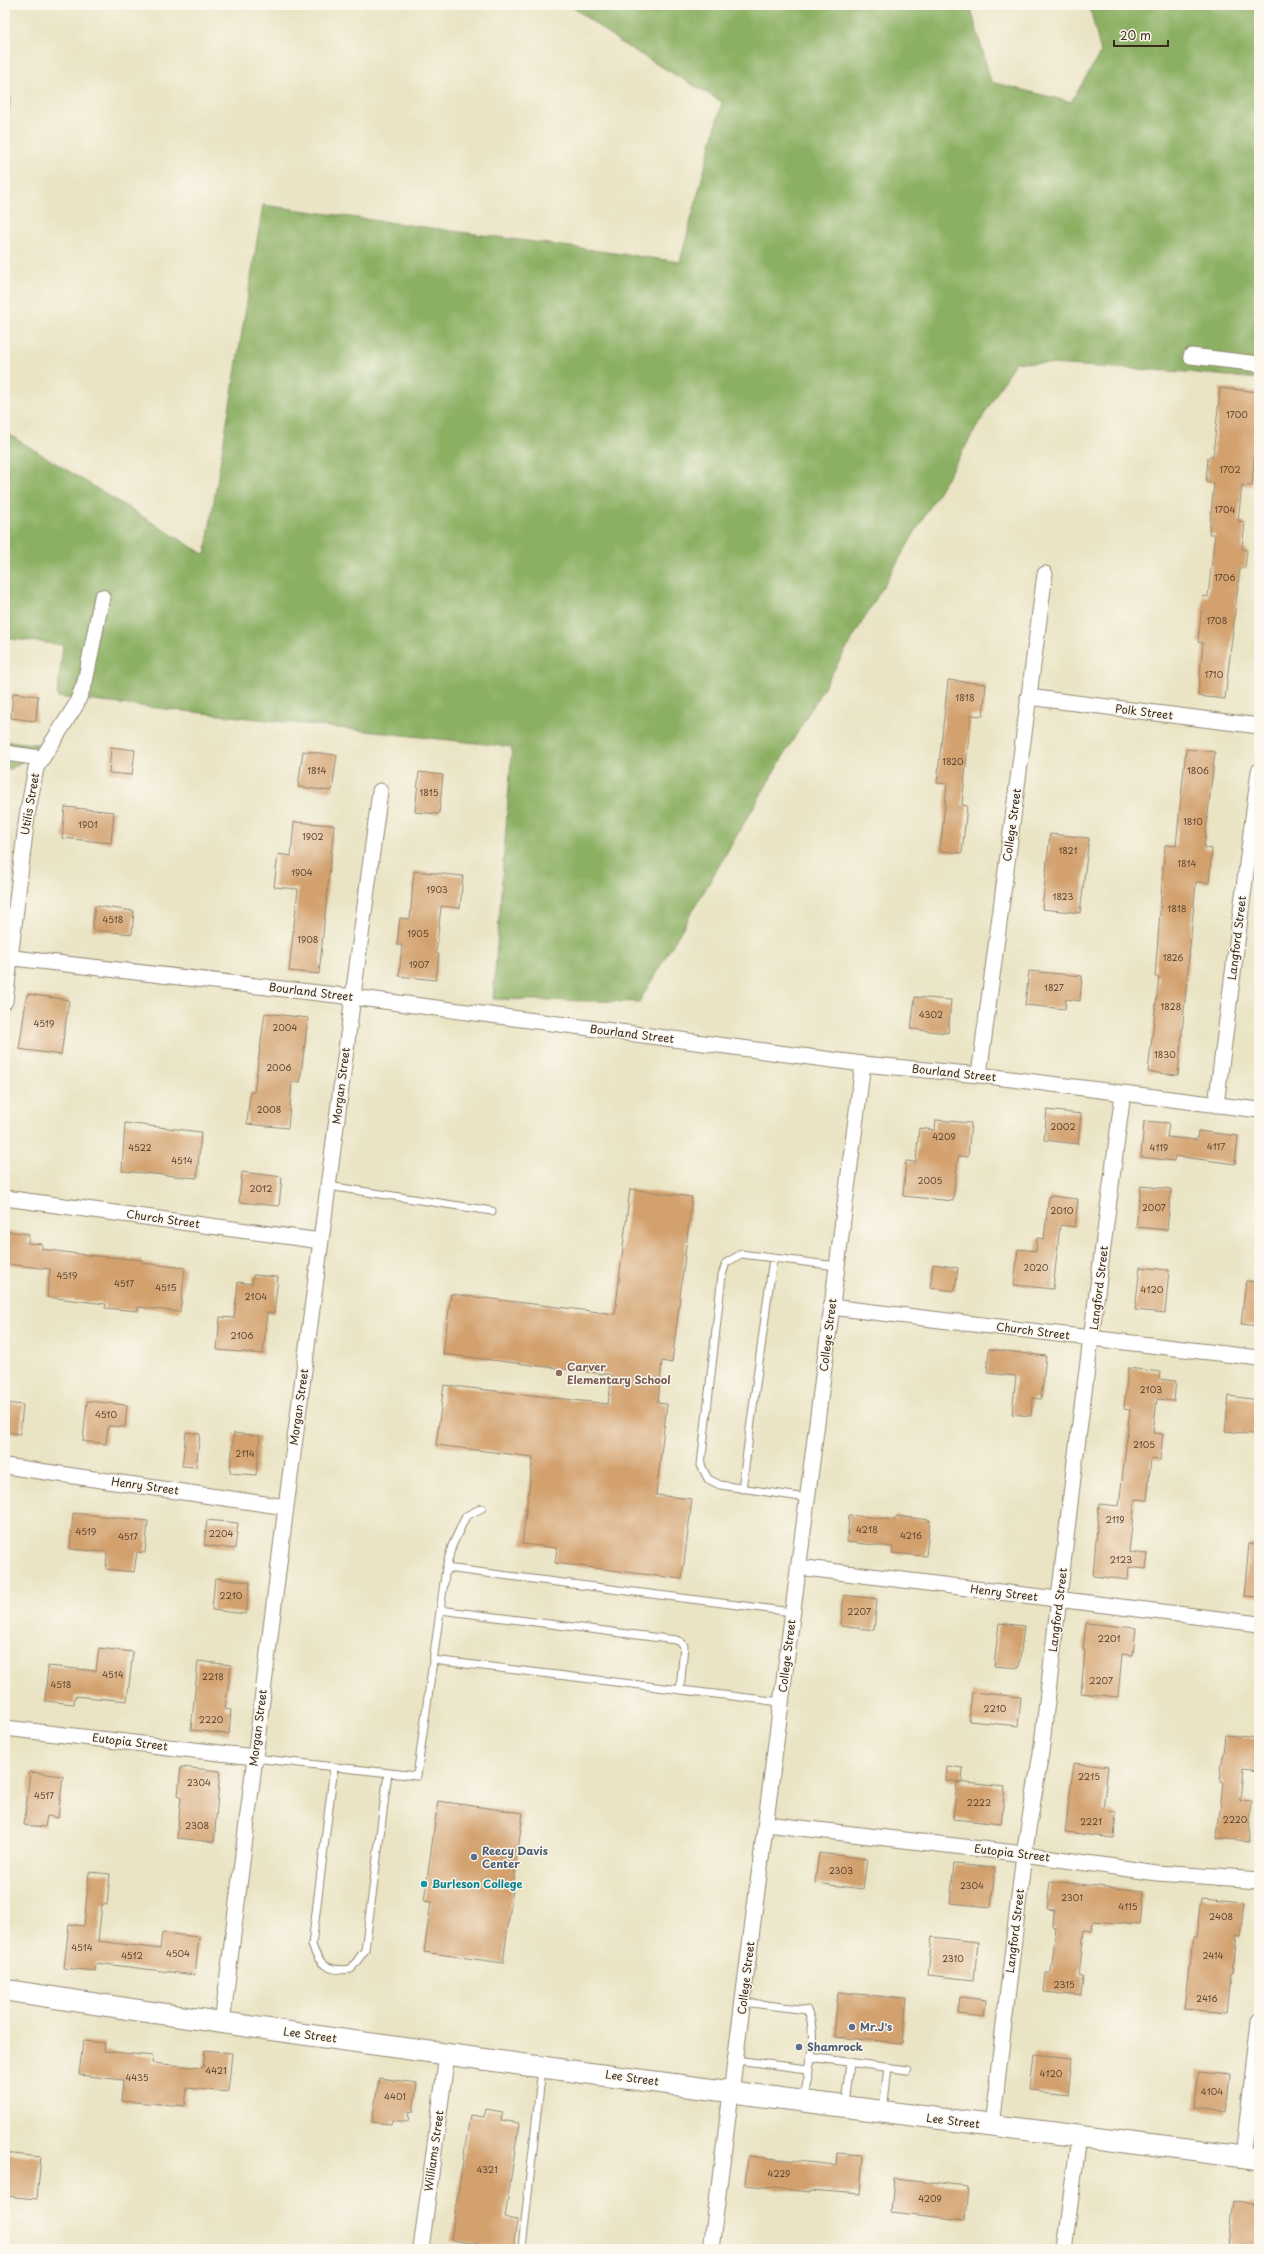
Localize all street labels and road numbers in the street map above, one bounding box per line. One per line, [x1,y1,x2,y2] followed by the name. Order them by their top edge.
[1114,700,1174,724] street label: Polk Street
[16,771,43,836] street label: Utilis Street
[998,787,1025,863] street label: College Street
[1223,894,1250,981] street label: Langford Street
[268,978,355,1005] street label: Bourland Street
[589,1020,676,1047] street label: Bourland Street
[327,1046,354,1125] street label: Morgan Street
[911,1060,998,1085] street label: Bourland Street
[125,1205,201,1232] street label: Church Street
[1085,1244,1112,1331] street label: Langford Street
[815,1297,840,1372] street label: College Street
[995,1318,1071,1344] street label: Church Street
[285,1367,312,1446] street label: Morgan Street
[110,1472,180,1499] street label: Henry Street
[1044,1566,1071,1653] street label: Langford Street
[969,1580,1039,1605] street label: Henry Street
[774,1618,799,1693] street label: College Street
[244,1688,271,1767] street label: Morgan Street
[91,1728,169,1755] street label: Eutopia Street
[973,1839,1051,1866] street label: Eutopia Street
[1001,1887,1028,1974] street label: Langford Street
[733,1940,758,2015] street label: College Street
[282,2022,338,2047] street label: Lee Street
[604,2065,660,2090] street label: Lee Street
[419,2109,448,2193] street label: Williams Street
[925,2109,981,2132] street label: Lee Street

